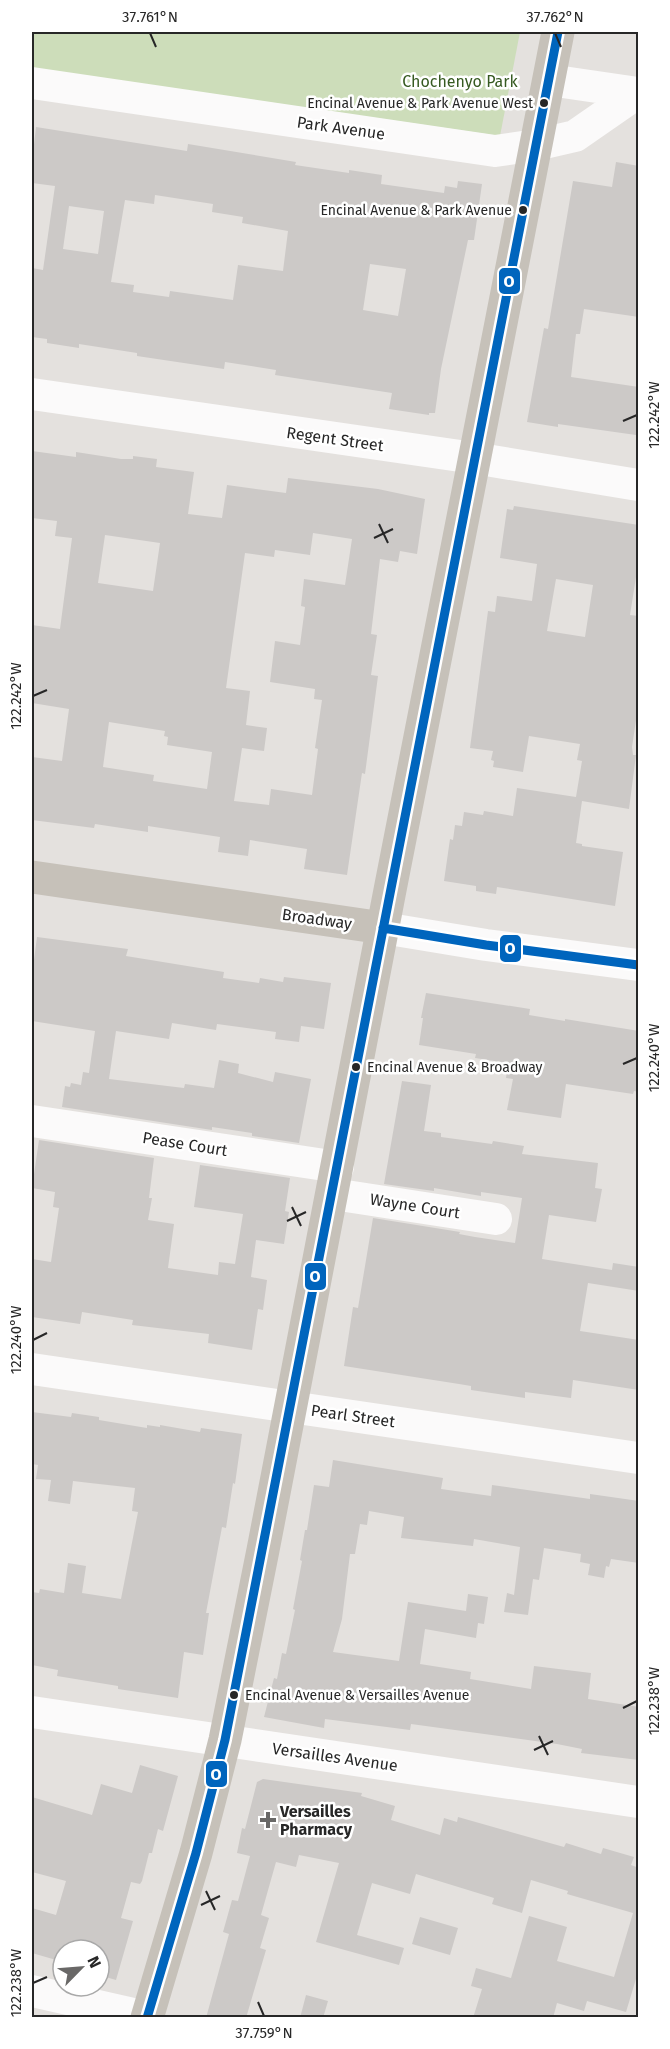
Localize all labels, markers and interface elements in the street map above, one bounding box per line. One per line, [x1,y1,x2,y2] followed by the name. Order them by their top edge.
[122,8,178,26] text: 37.761°N
[526,8,584,26] text: 37.762°N
[402,72,519,91] park label: Chochenyo Park
[307,95,534,112] place label: Encinal Avenue & Park Avenue West
[538,97,550,109] marker: Encinal Avenue & Park Avenue West
[296,112,386,144] street label: Park Avenue
[320,202,512,219] place label: Encinal Avenue & Park Avenue
[517,204,529,216] marker: Encinal Avenue & Park Avenue
[498,267,521,295] line badge: O
[503,272,515,291] text: O
[645,381,663,449] text: 122.242°W
[285,423,385,455] street label: Regent Street
[7,662,25,730] text: 122.242°W
[281,905,353,933] street label: Broadway
[499,934,522,963] line badge: O
[504,939,516,958] text: O
[645,1023,663,1092] text: 122.240°W
[367,1059,543,1076] place label: Encinal Avenue & Broadway
[350,1061,362,1073] marker: Encinal Avenue & Broadway
[141,1128,229,1160] street label: Pease Court
[369,1190,461,1223] street label: Wayne Court
[304,1262,327,1291] line badge: O
[309,1267,321,1286] text: O
[7,1305,25,1374] text: 122.240°W
[310,1401,396,1431] street label: Pearl Street
[645,1666,663,1735] text: 122.238°W
[245,1687,469,1704] place label: Encinal Avenue & Versailles Avenue
[228,1689,240,1701] marker: Encinal Avenue & Versailles Avenue
[271,1739,399,1775] street label: Versailles Avenue
[205,1760,228,1788] line badge: O
[210,1765,222,1784] text: O
[279,1802,353,1839] place label: Versailles Pharmacy
[261,1813,275,1827] marker: Versailles Pharmacy
[51,1938,111,1998] north arrow
[7,1948,25,2017] text: 122.238°W
[83,1953,105,1971] text: N
[235,2024,293,2042] text: 37.759°N

